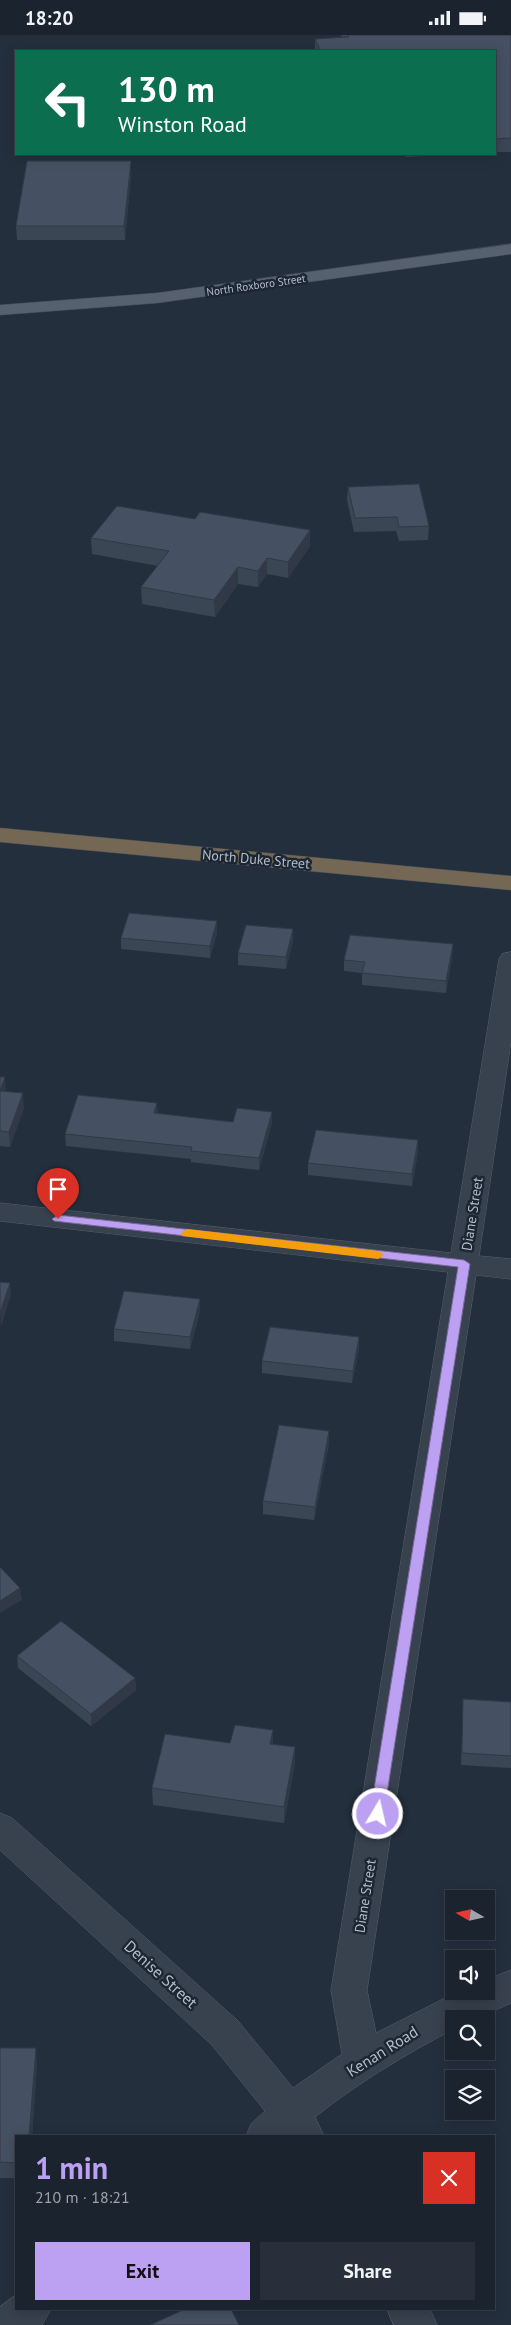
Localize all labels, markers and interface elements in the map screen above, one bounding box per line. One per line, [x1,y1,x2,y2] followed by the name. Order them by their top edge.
[25,6,73,30] text: 18:20
[118,66,215,112] text: 130 m
[35,70,100,135] icon: left
[118,110,247,138] text: Winston Road
[206,271,307,299] street label: North Roxboro Street
[201,845,311,873] street label: North Duke Street
[37,1168,79,1219] pin
[44,1175,72,1203] icon: arrive
[457,1176,487,1252] street label: Diane Street
[351,1787,403,1839] position arrow
[350,1858,380,1934] street label: Diane Street
[445,1890,495,1940] north arrow
[445,1890,495,2120] map controls
[120,1936,202,2012] street label: Denise Street
[445,1950,495,2000] button: sound
[445,2010,495,2060] button: search
[342,2021,422,2081] street label: Kenan Road
[445,2070,495,2120] button: layers
[35,2148,108,2187] text: 1 min
[423,2152,475,2204] button: close
[35,2187,130,2207] text: 210 m · 18:21
[35,2242,250,2300] button: Exit
[260,2242,475,2300] button: Share

